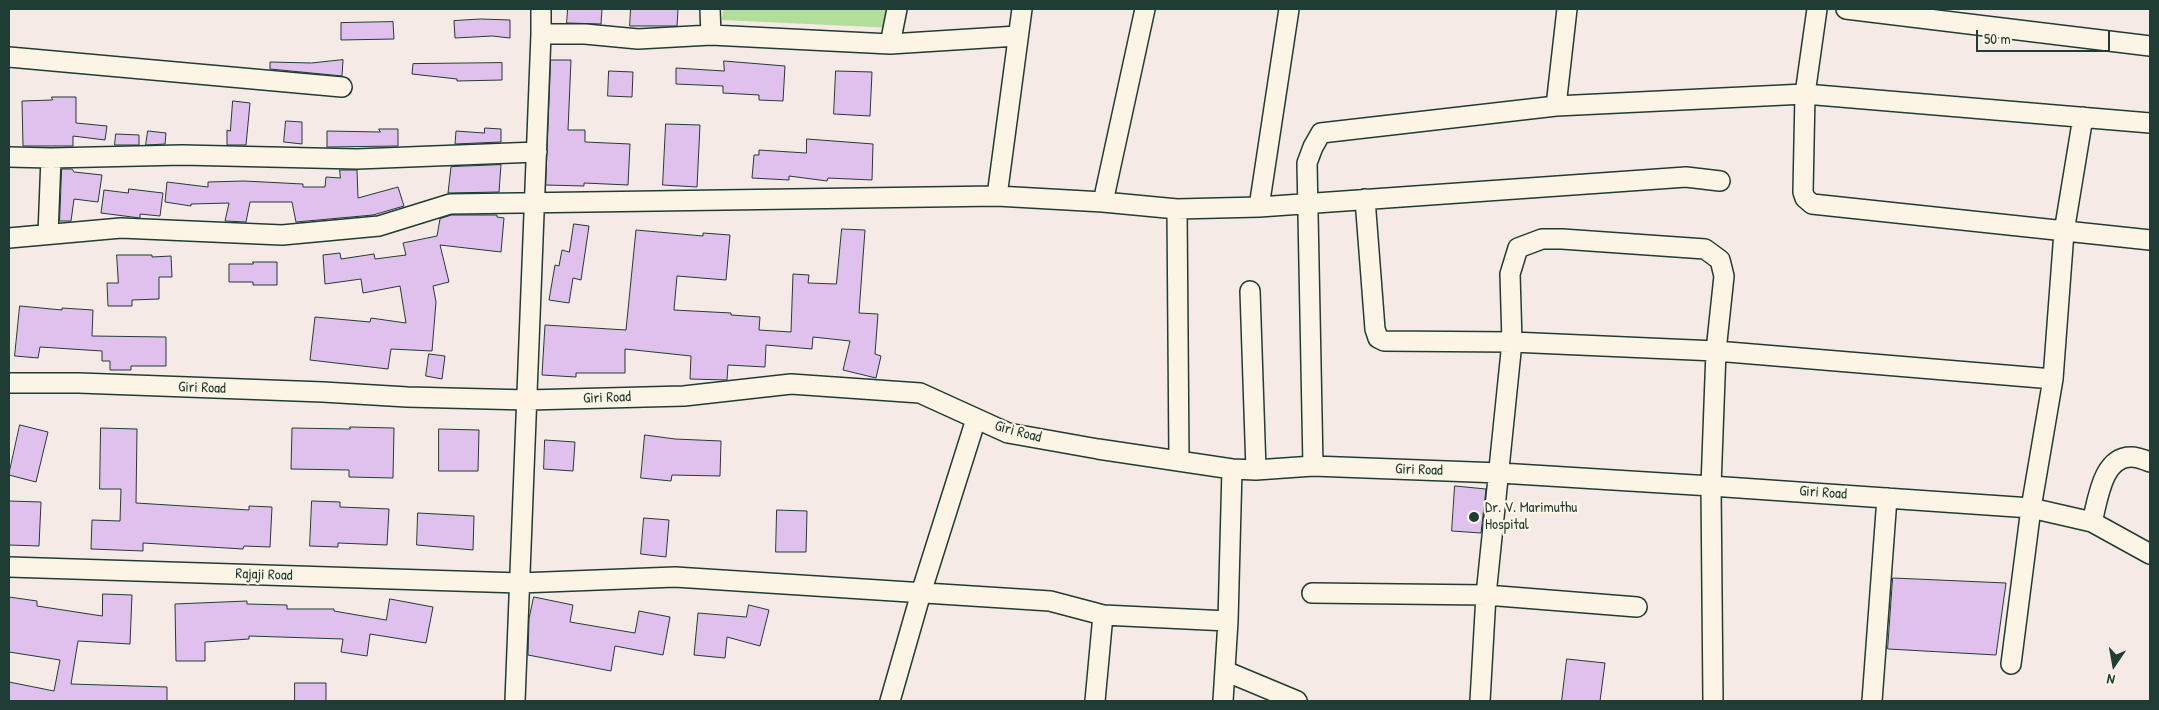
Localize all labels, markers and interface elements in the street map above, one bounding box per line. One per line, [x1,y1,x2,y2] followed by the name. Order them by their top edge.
[1979,20,2113,52] scale bar
[1984,28,2011,49] text: 50 m
[178,378,226,398] street label: Giri Road
[583,388,631,408] street label: Giri Road
[993,417,1043,447] street label: Giri Road
[1395,460,1443,480] street label: Giri Road
[1799,482,1847,504] street label: Giri Road
[1485,499,1577,534] place label: Dr. V. Marimuthu Hospital
[1467,510,1481,524] marker: Dr. V. Marimuthu Hospital
[235,565,293,585] street label: Rajaji Road
[2089,640,2139,690] north arrow
[2105,670,2116,690] text: N

